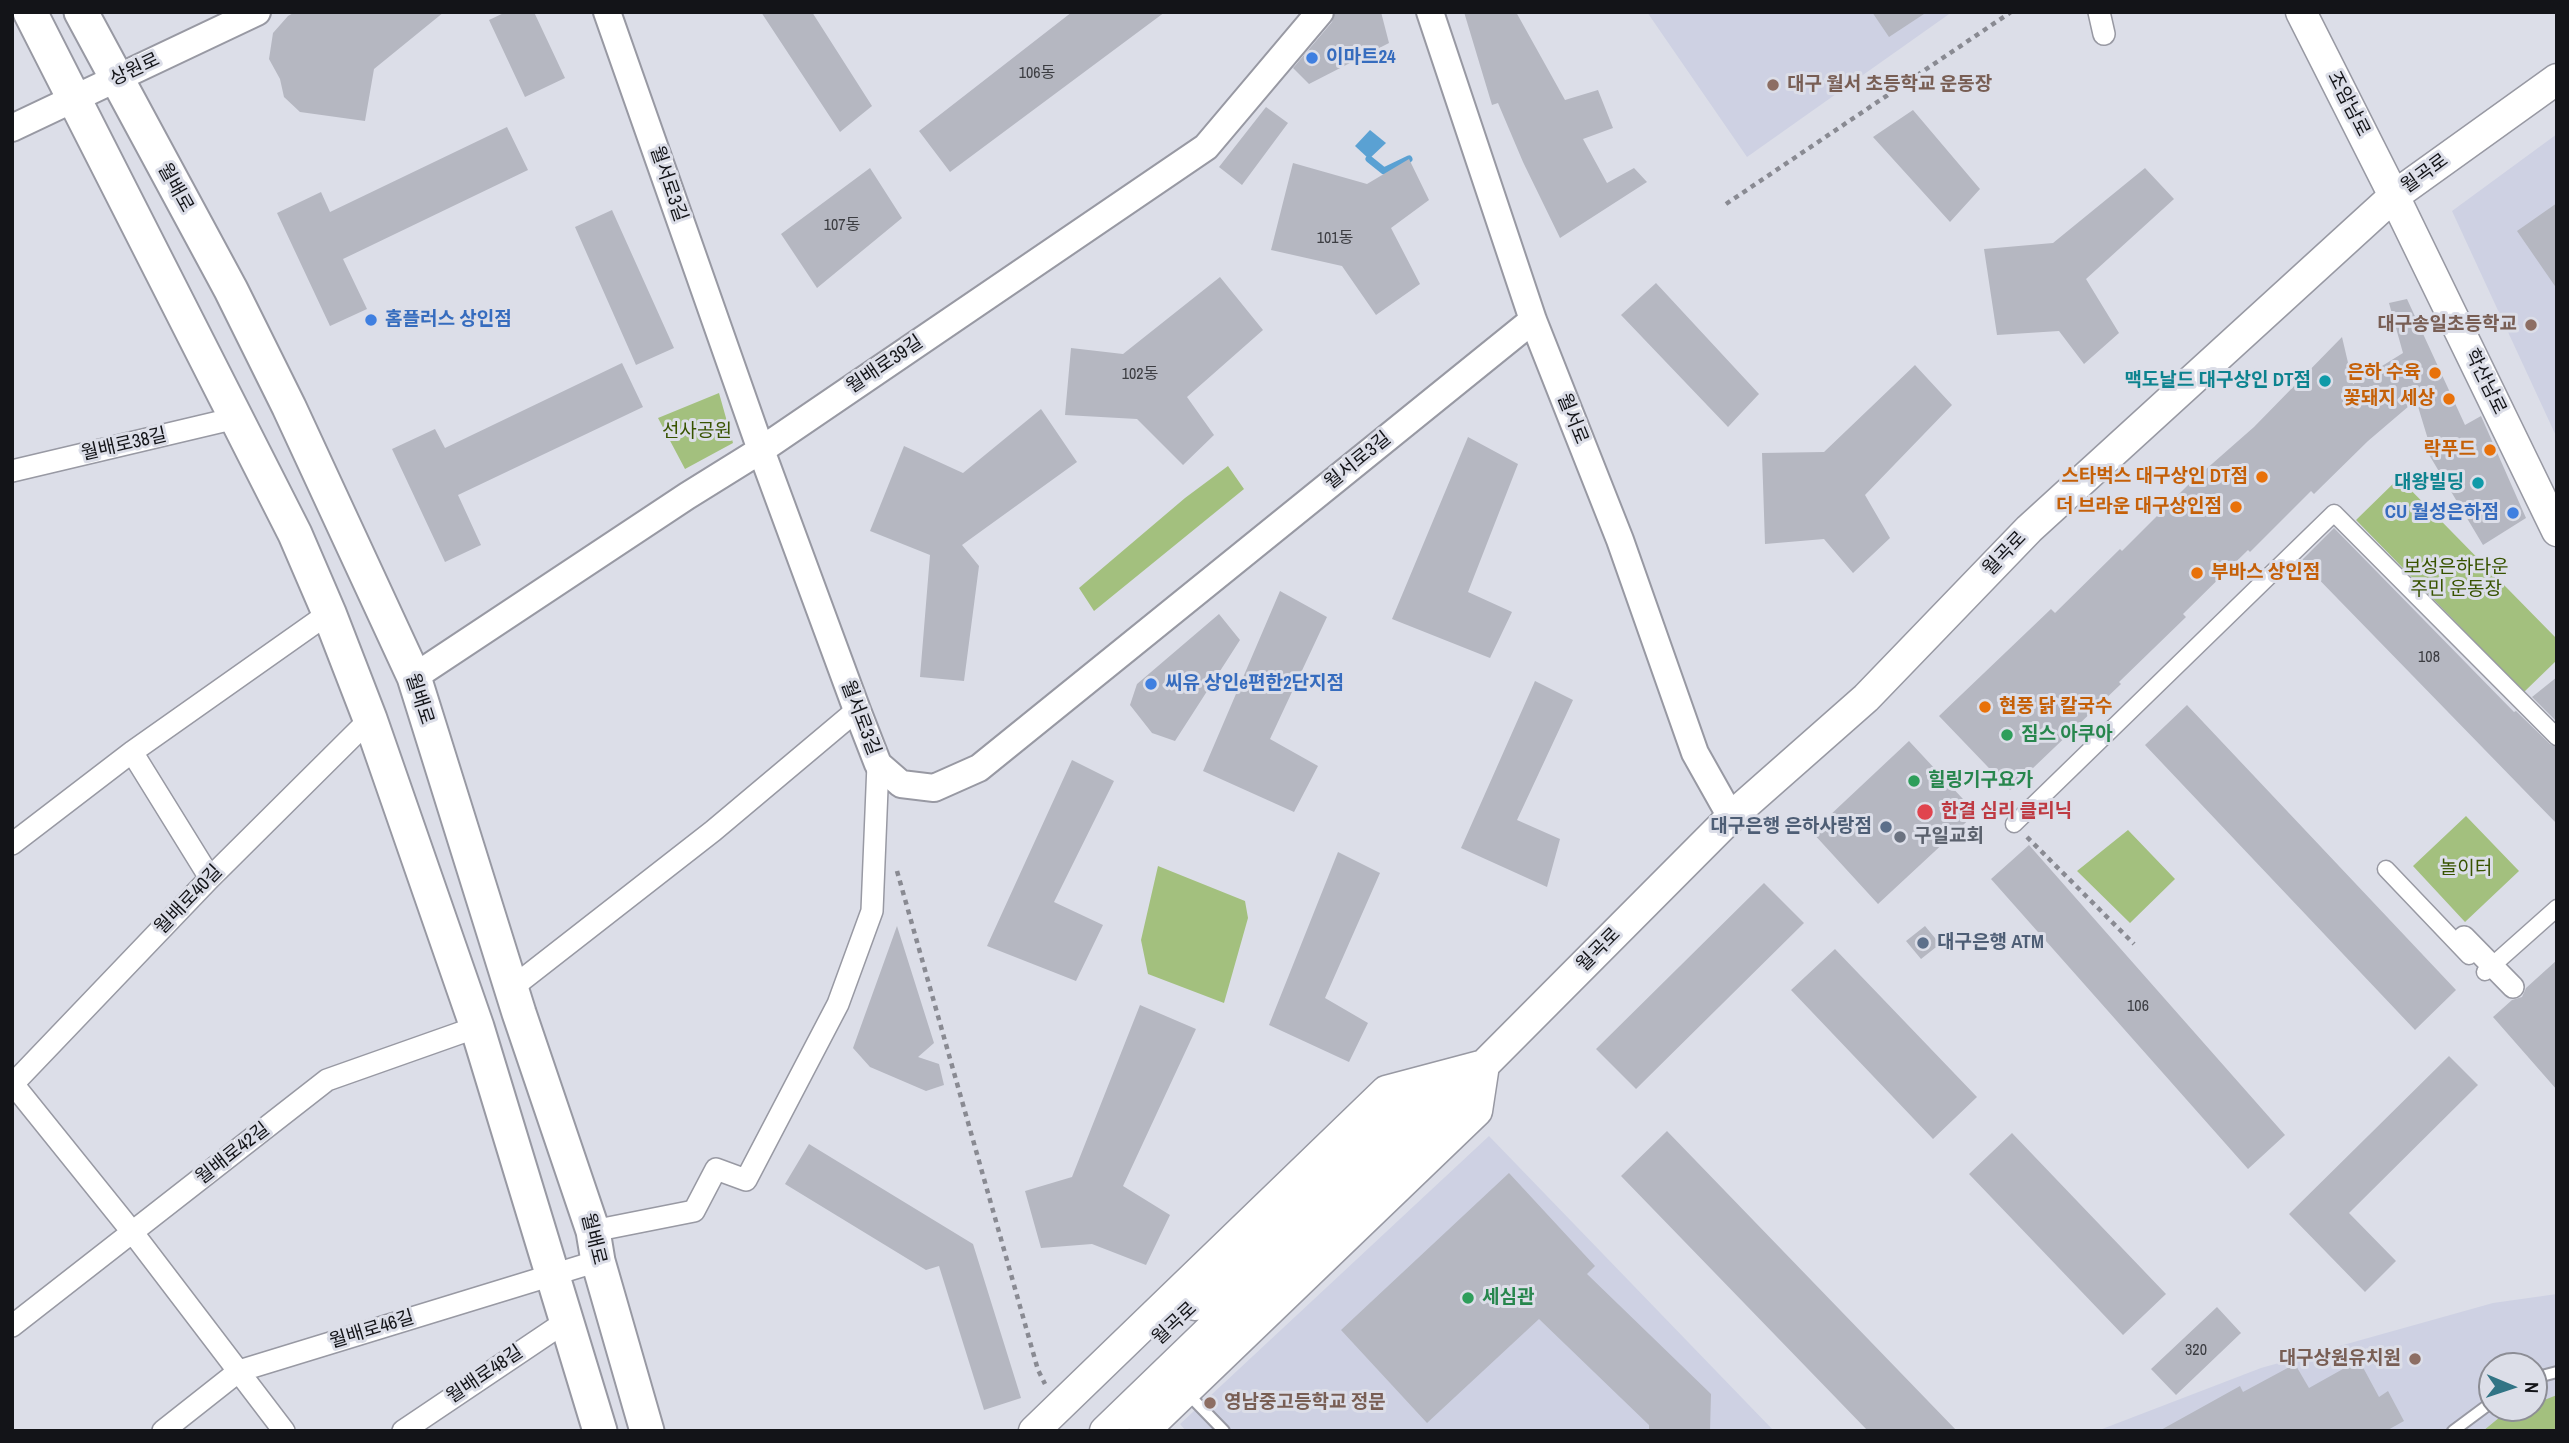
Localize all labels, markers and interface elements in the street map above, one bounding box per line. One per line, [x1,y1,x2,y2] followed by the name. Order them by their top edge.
[1326,47,1396,69] place label: 이마트24
[106,49,164,91] street label: 상원로
[1304,50,1320,66] marker: 이마트24
[1019,64,1055,84] house number: 106동
[2322,68,2374,140] street label: 조암남로
[1787,74,1992,96] place label: 대구 월서 초등학교 운동장
[1765,77,1781,93] marker: 대구 월서 초등학교 운동장
[644,143,692,225] street label: 월서로3길
[2397,149,2453,199] street label: 월곡로
[152,160,198,216] street label: 월배로
[824,216,860,236] house number: 107동
[1317,229,1353,249] house number: 101동
[385,309,512,331] place label: 홈플러스 상인점
[363,312,379,328] marker: 홈플러스 상인점
[2377,314,2517,336] place label: 대구송일초등학교
[2523,317,2539,333] marker: 대구송일초등학교
[842,331,928,399] street label: 월배로39길
[2459,346,2511,418] street label: 학산남로
[2347,362,2421,384] place label: 은하 수육
[1122,365,1158,385] house number: 102동
[2427,365,2443,381] marker: 은하 수육
[2124,370,2311,392] place label: 맥도날드 대구상인 DT점
[2317,373,2333,389] marker: 맥도날드 대구상인 DT점
[2343,388,2435,410] place label: 꽃돼지 세상
[1552,390,1592,448] street label: 월서로
[2441,391,2457,407] marker: 꽃돼지 세상
[662,421,732,443] park label: 선사공원
[79,424,169,466] street label: 월배로38길
[1320,427,1396,495] street label: 월서로3길
[2424,439,2476,461] place label: 락푸드
[2482,442,2498,458] marker: 락푸드
[2061,466,2248,488] place label: 스타벅스 대구상인 DT점
[2254,469,2270,485] marker: 스타벅스 대구상인 DT점
[2394,472,2464,494] place label: 대왕빌딩
[2470,475,2486,491] marker: 대왕빌딩
[2056,496,2222,518] place label: 더 브라운 대구상인점
[2228,499,2244,515] marker: 더 브라운 대구상인점
[2385,502,2499,524] place label: CU 월성은하점
[2505,505,2521,521] marker: CU 월성은하점
[1979,527,2031,581] street label: 월곡로
[2404,557,2508,601] park label: 보성은하타운 주민 운동장
[2211,562,2320,584] place label: 부바스 상인점
[2189,565,2205,581] marker: 부바스 상인점
[2418,648,2440,668] house number: 108
[400,671,438,727] street label: 월배로
[1165,673,1344,695] place label: 씨유 상인e편한2단지점
[1143,676,1159,692] marker: 씨유 상인e편한2단지점
[835,677,885,759] street label: 월서로3길
[1999,696,2113,718] place label: 현풍 닭 칼국수
[1977,699,1993,715] marker: 현풍 닭 칼국수
[2021,724,2113,746] place label: 짐스 아쿠아
[1999,727,2015,743] marker: 짐스 아쿠아
[1928,770,2033,792] place label: 힐링기구요가
[1906,773,1922,789] marker: 힐링기구요가
[1941,801,2072,823] place label: 한결 심리 클리닉
[1915,802,1935,822] marker: 한결 심리 클리닉
[1710,816,1872,838] place label: 대구은행 은하사랑점
[1878,819,1894,835] marker: 대구은행 은하사랑점
[1914,826,1984,848] place label: 구일교회
[1892,829,1908,845] marker: 구일교회
[2440,858,2492,880] park label: 놀이터
[150,861,228,939] street label: 월배로40길
[1572,923,1626,977] street label: 월곡로
[1937,932,2044,954] place label: 대구은행 ATM
[1915,935,1931,951] marker: 대구은행 ATM
[2127,997,2149,1017] house number: 106
[192,1118,274,1190] street label: 월배로42길
[576,1211,610,1267] street label: 월배로
[1482,1287,1534,1309] place label: 세심관
[1460,1290,1476,1306] marker: 세심관
[1148,1298,1202,1350] street label: 월곡로
[327,1306,417,1354] street label: 월배로46길
[442,1341,528,1409] street label: 월배로48길
[2185,1341,2207,1361] house number: 320
[2279,1348,2401,1370] place label: 대구상원유치원
[2407,1351,2423,1367] marker: 대구상원유치원
[2478,1352,2548,1422] north arrow
[2519,1382,2545,1394] text: N
[1224,1392,1386,1414] place label: 영남중고등학교 정문
[1202,1395,1218,1411] marker: 영남중고등학교 정문

